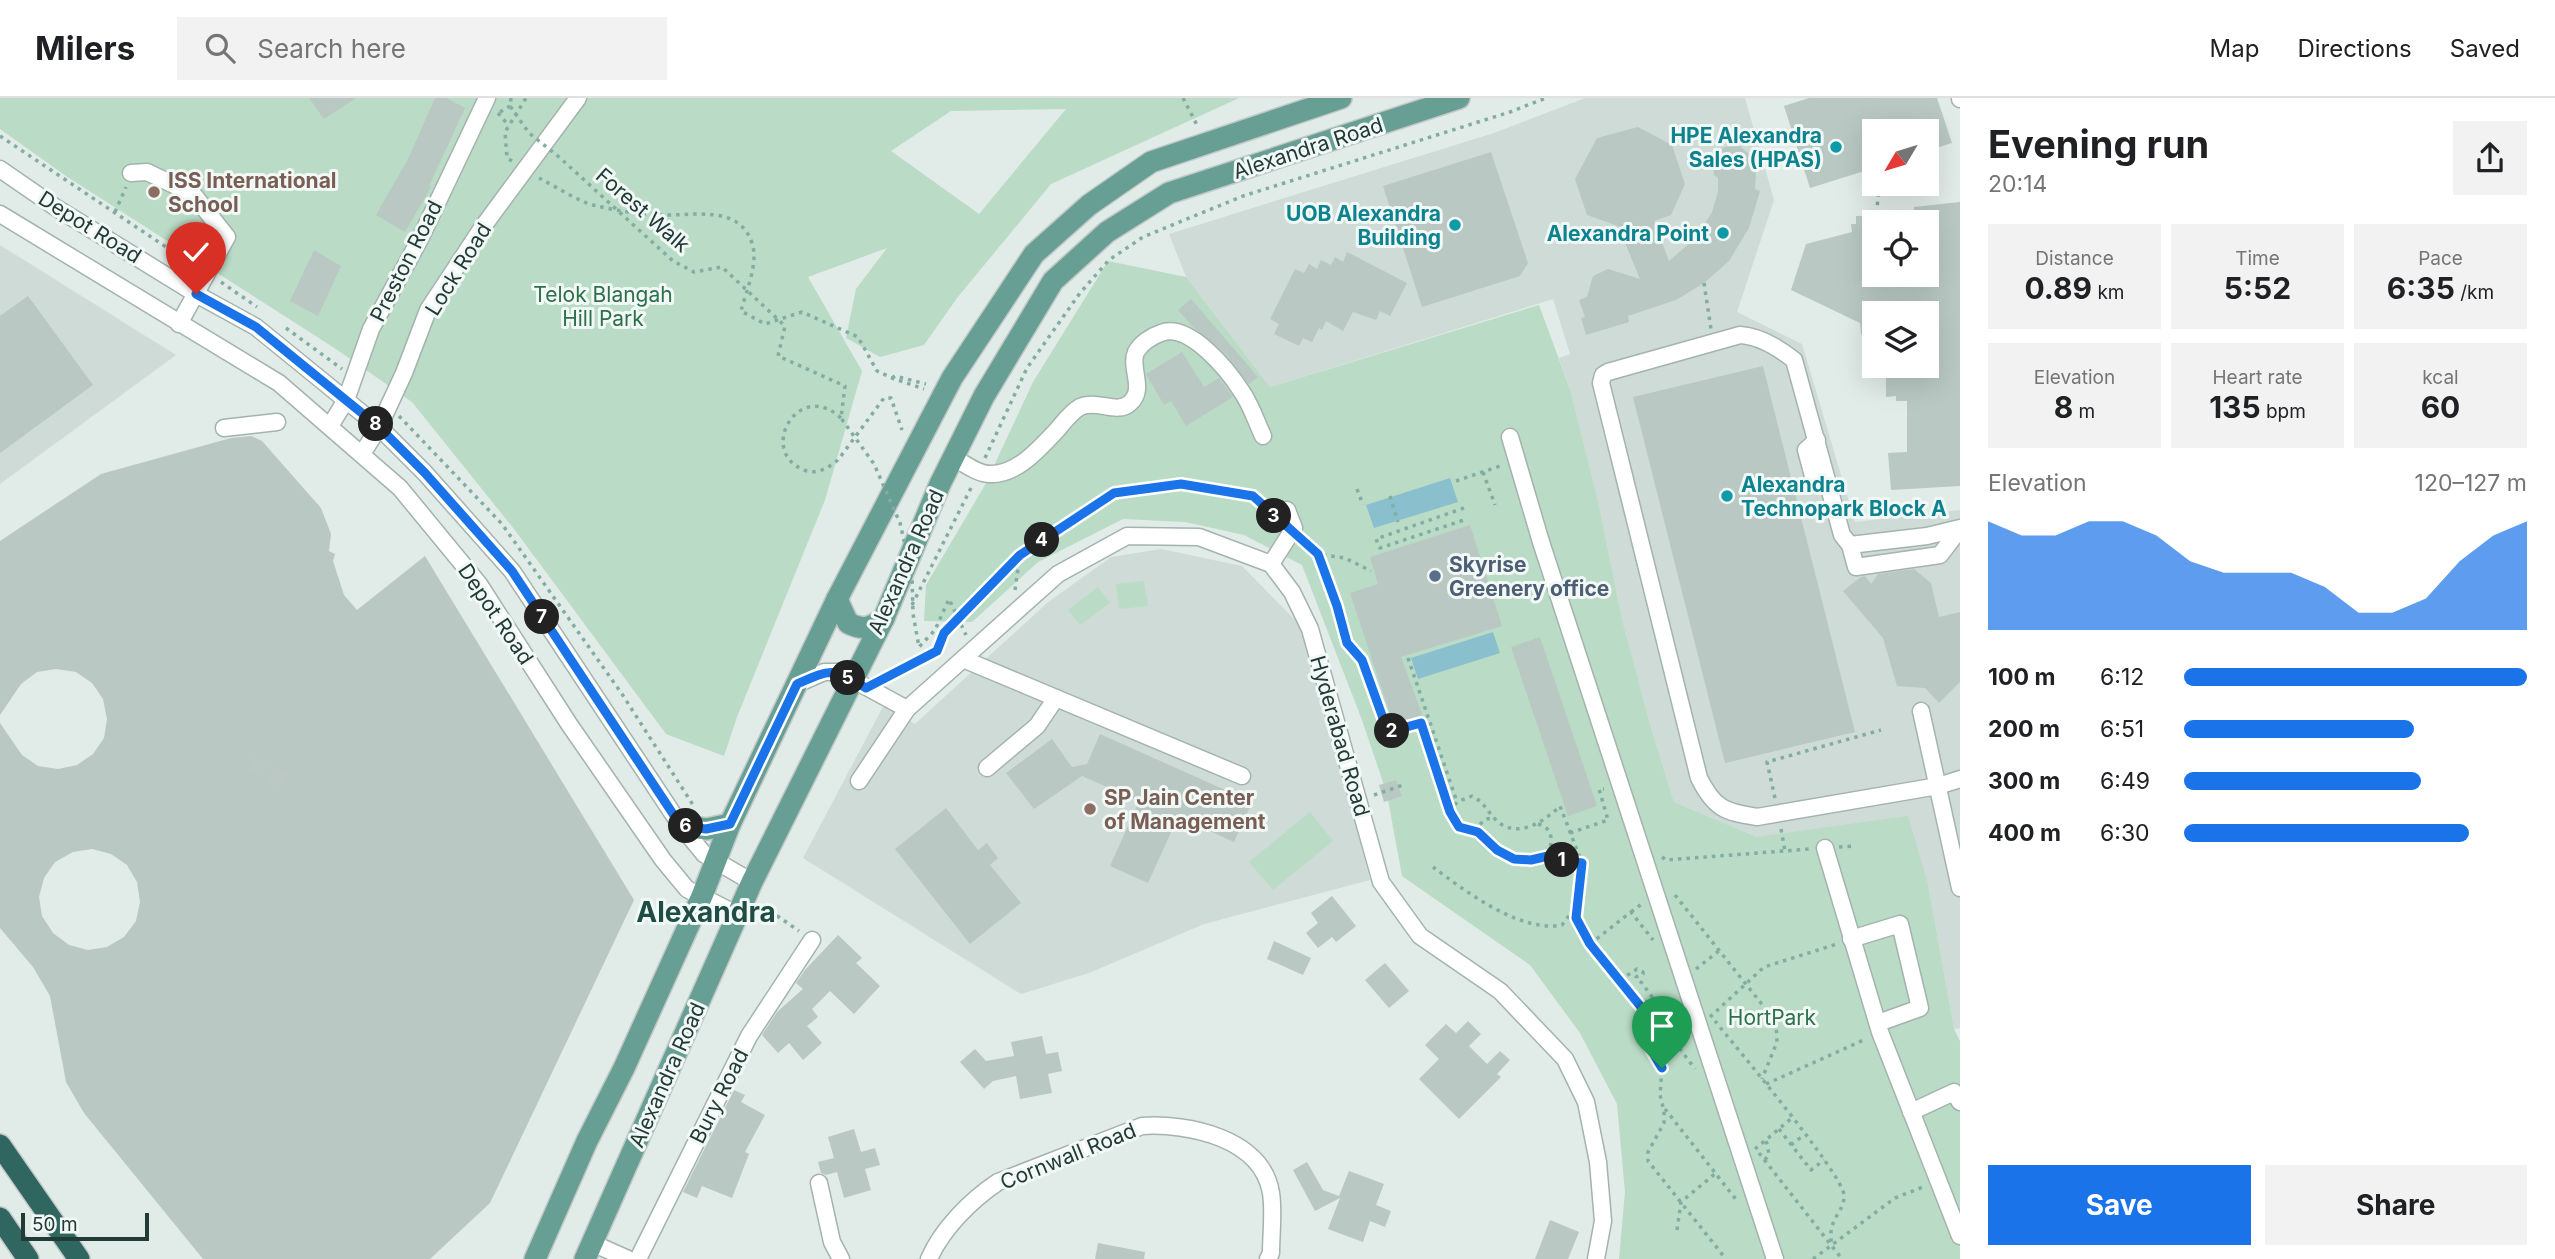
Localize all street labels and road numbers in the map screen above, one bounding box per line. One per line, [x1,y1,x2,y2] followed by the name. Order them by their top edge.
[1230,112,1386,184] street label: Alexandra Road
[591,163,695,258] street label: Forest Walk
[34,186,146,268] street label: Depot Road
[365,196,447,326] street label: Preston Road
[420,218,496,320] street label: Lock Road
[863,486,949,638] street label: Alexandra Road
[453,559,539,669] street label: Depot Road
[1305,653,1375,819] street label: Hyderabad Road
[624,999,710,1151] street label: Alexandra Road
[685,1045,753,1147] street label: Bury Road
[996,1117,1140,1195] street label: Cornwall Road

